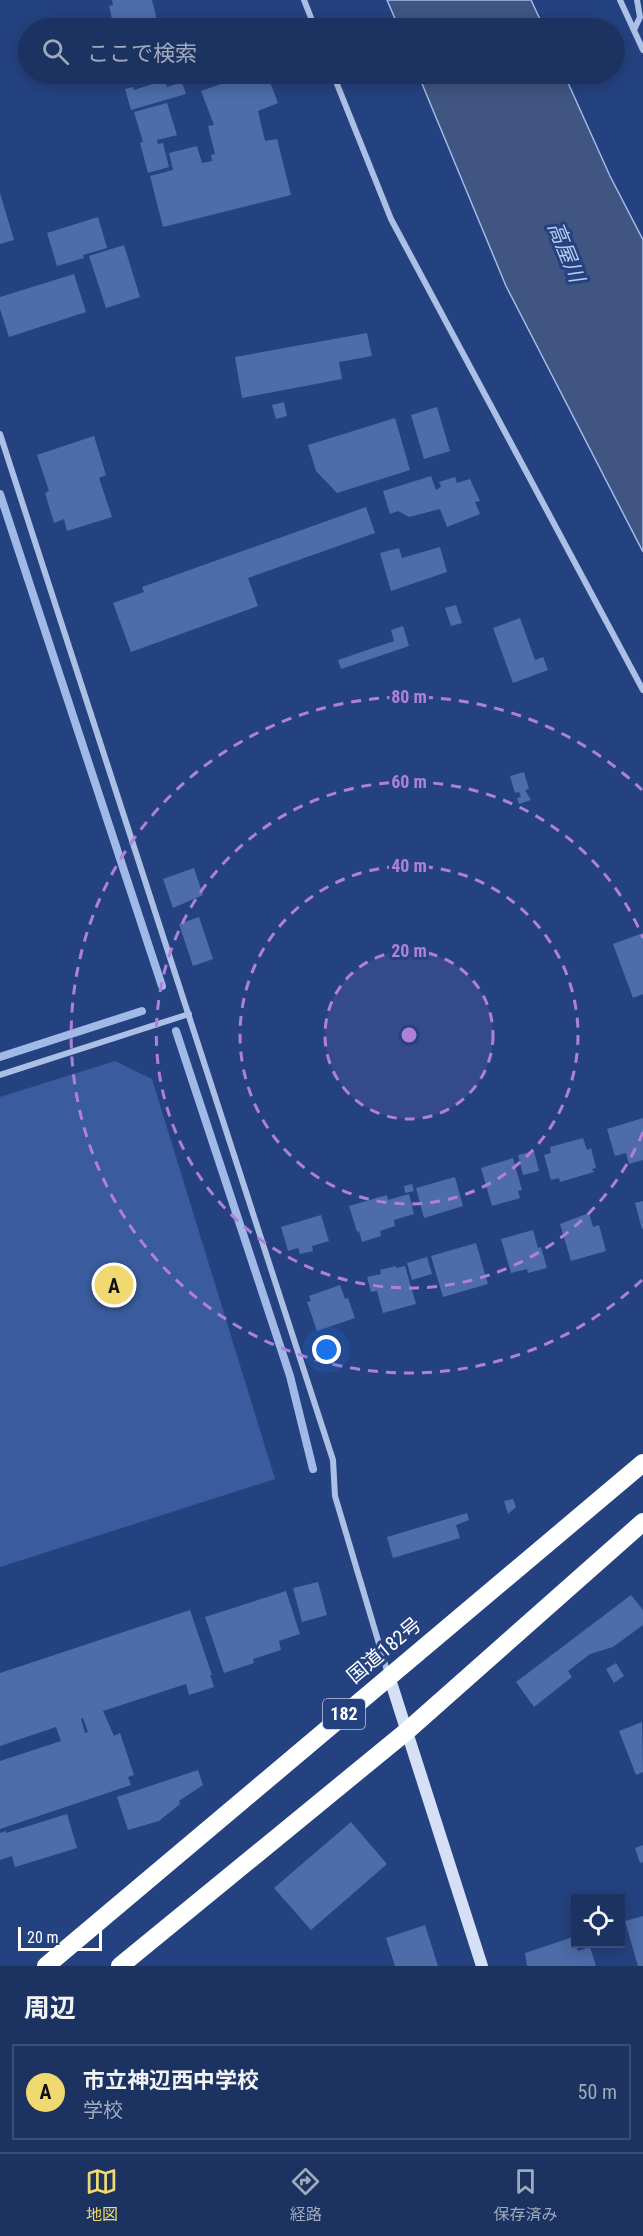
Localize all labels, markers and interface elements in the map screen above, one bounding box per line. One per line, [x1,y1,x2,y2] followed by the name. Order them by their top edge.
[18,18,625,84] search box
[39,35,72,68] icon: search
[87,41,197,66] text: ここで検索
[543,218,590,288] water label: 高屋川
[391,686,427,707] text: 80 m
[391,771,427,792] text: 60 m
[391,855,427,876] text: 40 m
[391,940,427,961] text: 20 m
[399,1025,419,1045] centre of rings
[94,1262,134,1308] pin: A
[312,1335,341,1364] your location
[342,1612,426,1688] street label: 国道182号
[323,1699,365,1729] road number: 182
[571,1894,625,1948] map controls
[571,1894,625,1948] button: locate
[18,1924,102,1952] scale bar
[27,1928,59,1947] text: 20 m
[24,1993,76,2023] text: 周辺
[83,2068,259,2093] text: 市立神辺西中学校
[40,2080,51,2104] text: A
[578,2080,617,2104] text: 50 m
[83,2098,123,2122] text: 学校
[85,2165,118,2225] tab: 地図
[289,2165,322,2225] tab: 経路
[493,2165,557,2225] tab: 保存済み

